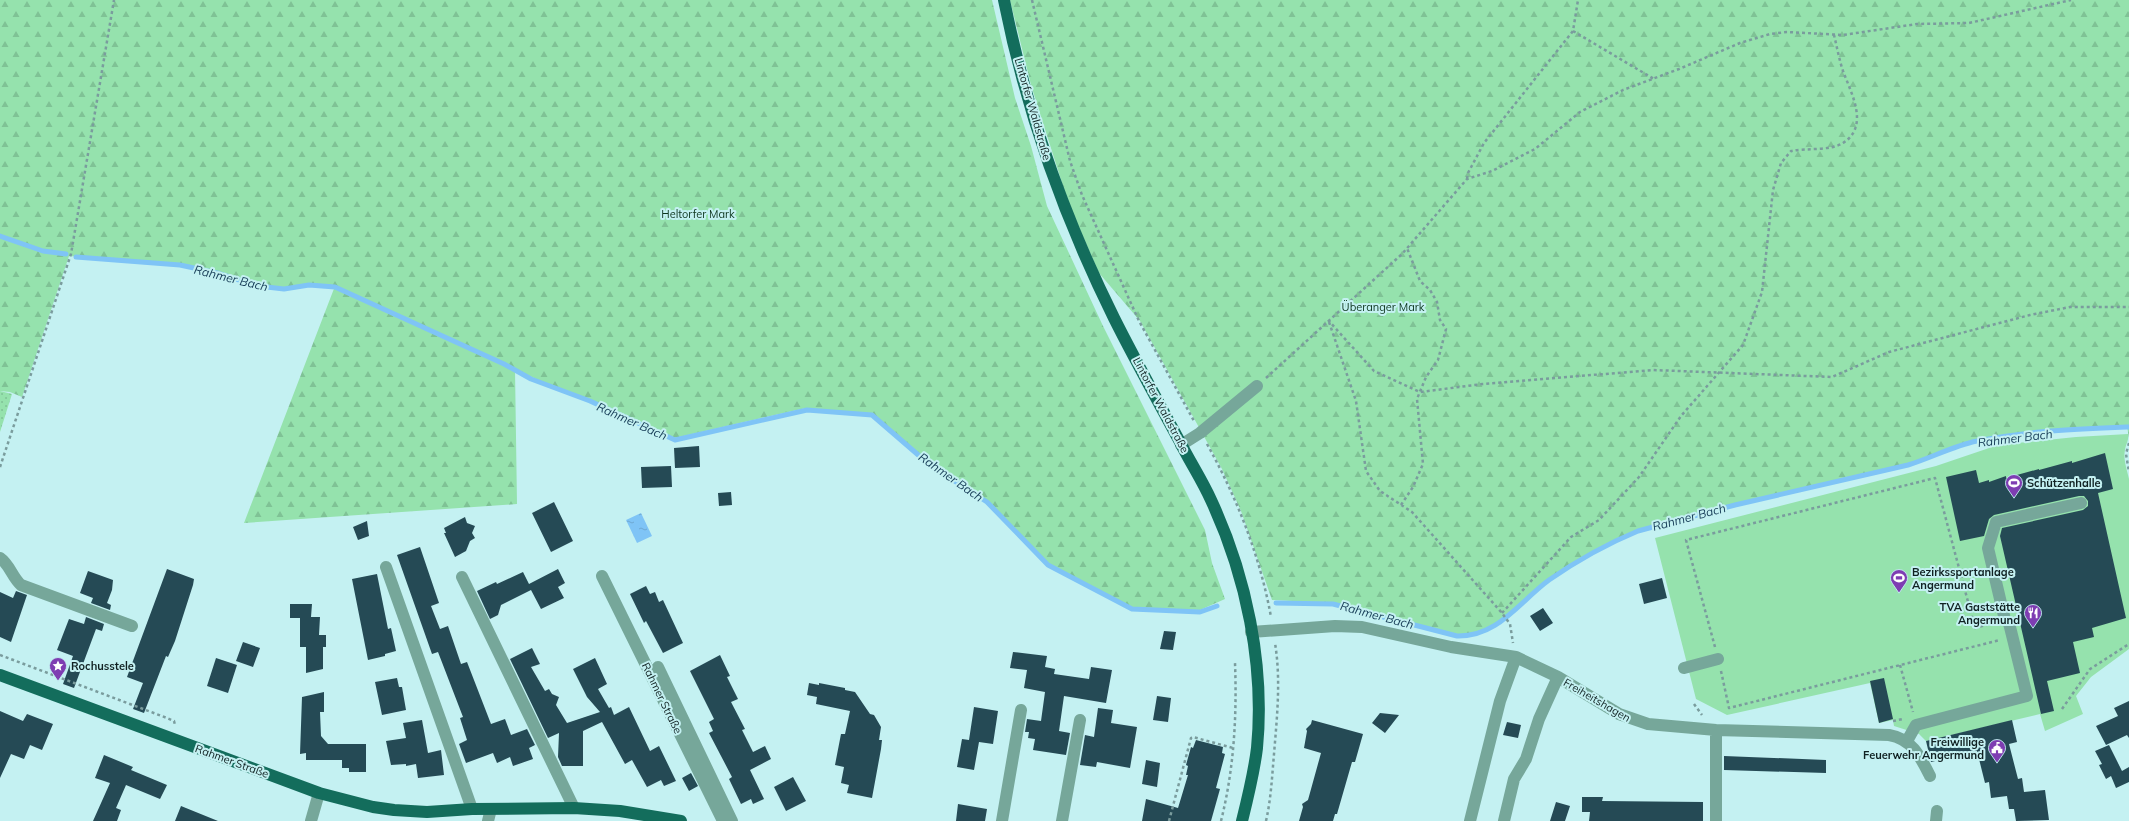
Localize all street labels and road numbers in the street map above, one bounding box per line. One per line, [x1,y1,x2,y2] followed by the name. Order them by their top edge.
[1012,56,1054,162] street label: Lintorfer Waldstraße
[1130,355,1192,455] street label: Lintorfer Waldstraße
[639,660,685,736] street label: Rahmer Straße
[1561,675,1633,725] street label: Freiheitshagen
[193,741,271,781] street label: Rahmer Straße

